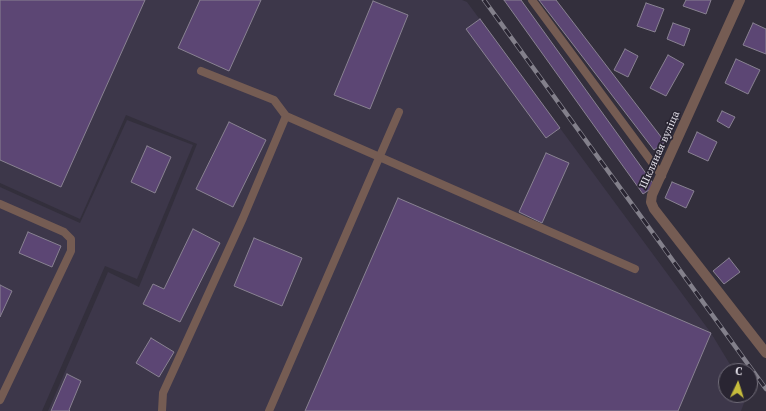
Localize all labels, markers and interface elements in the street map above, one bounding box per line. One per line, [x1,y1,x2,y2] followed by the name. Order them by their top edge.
[637,109,683,191] street label: Шкляная вуліца
[718,363,758,403] north arrow
[735,364,743,379] text: С

